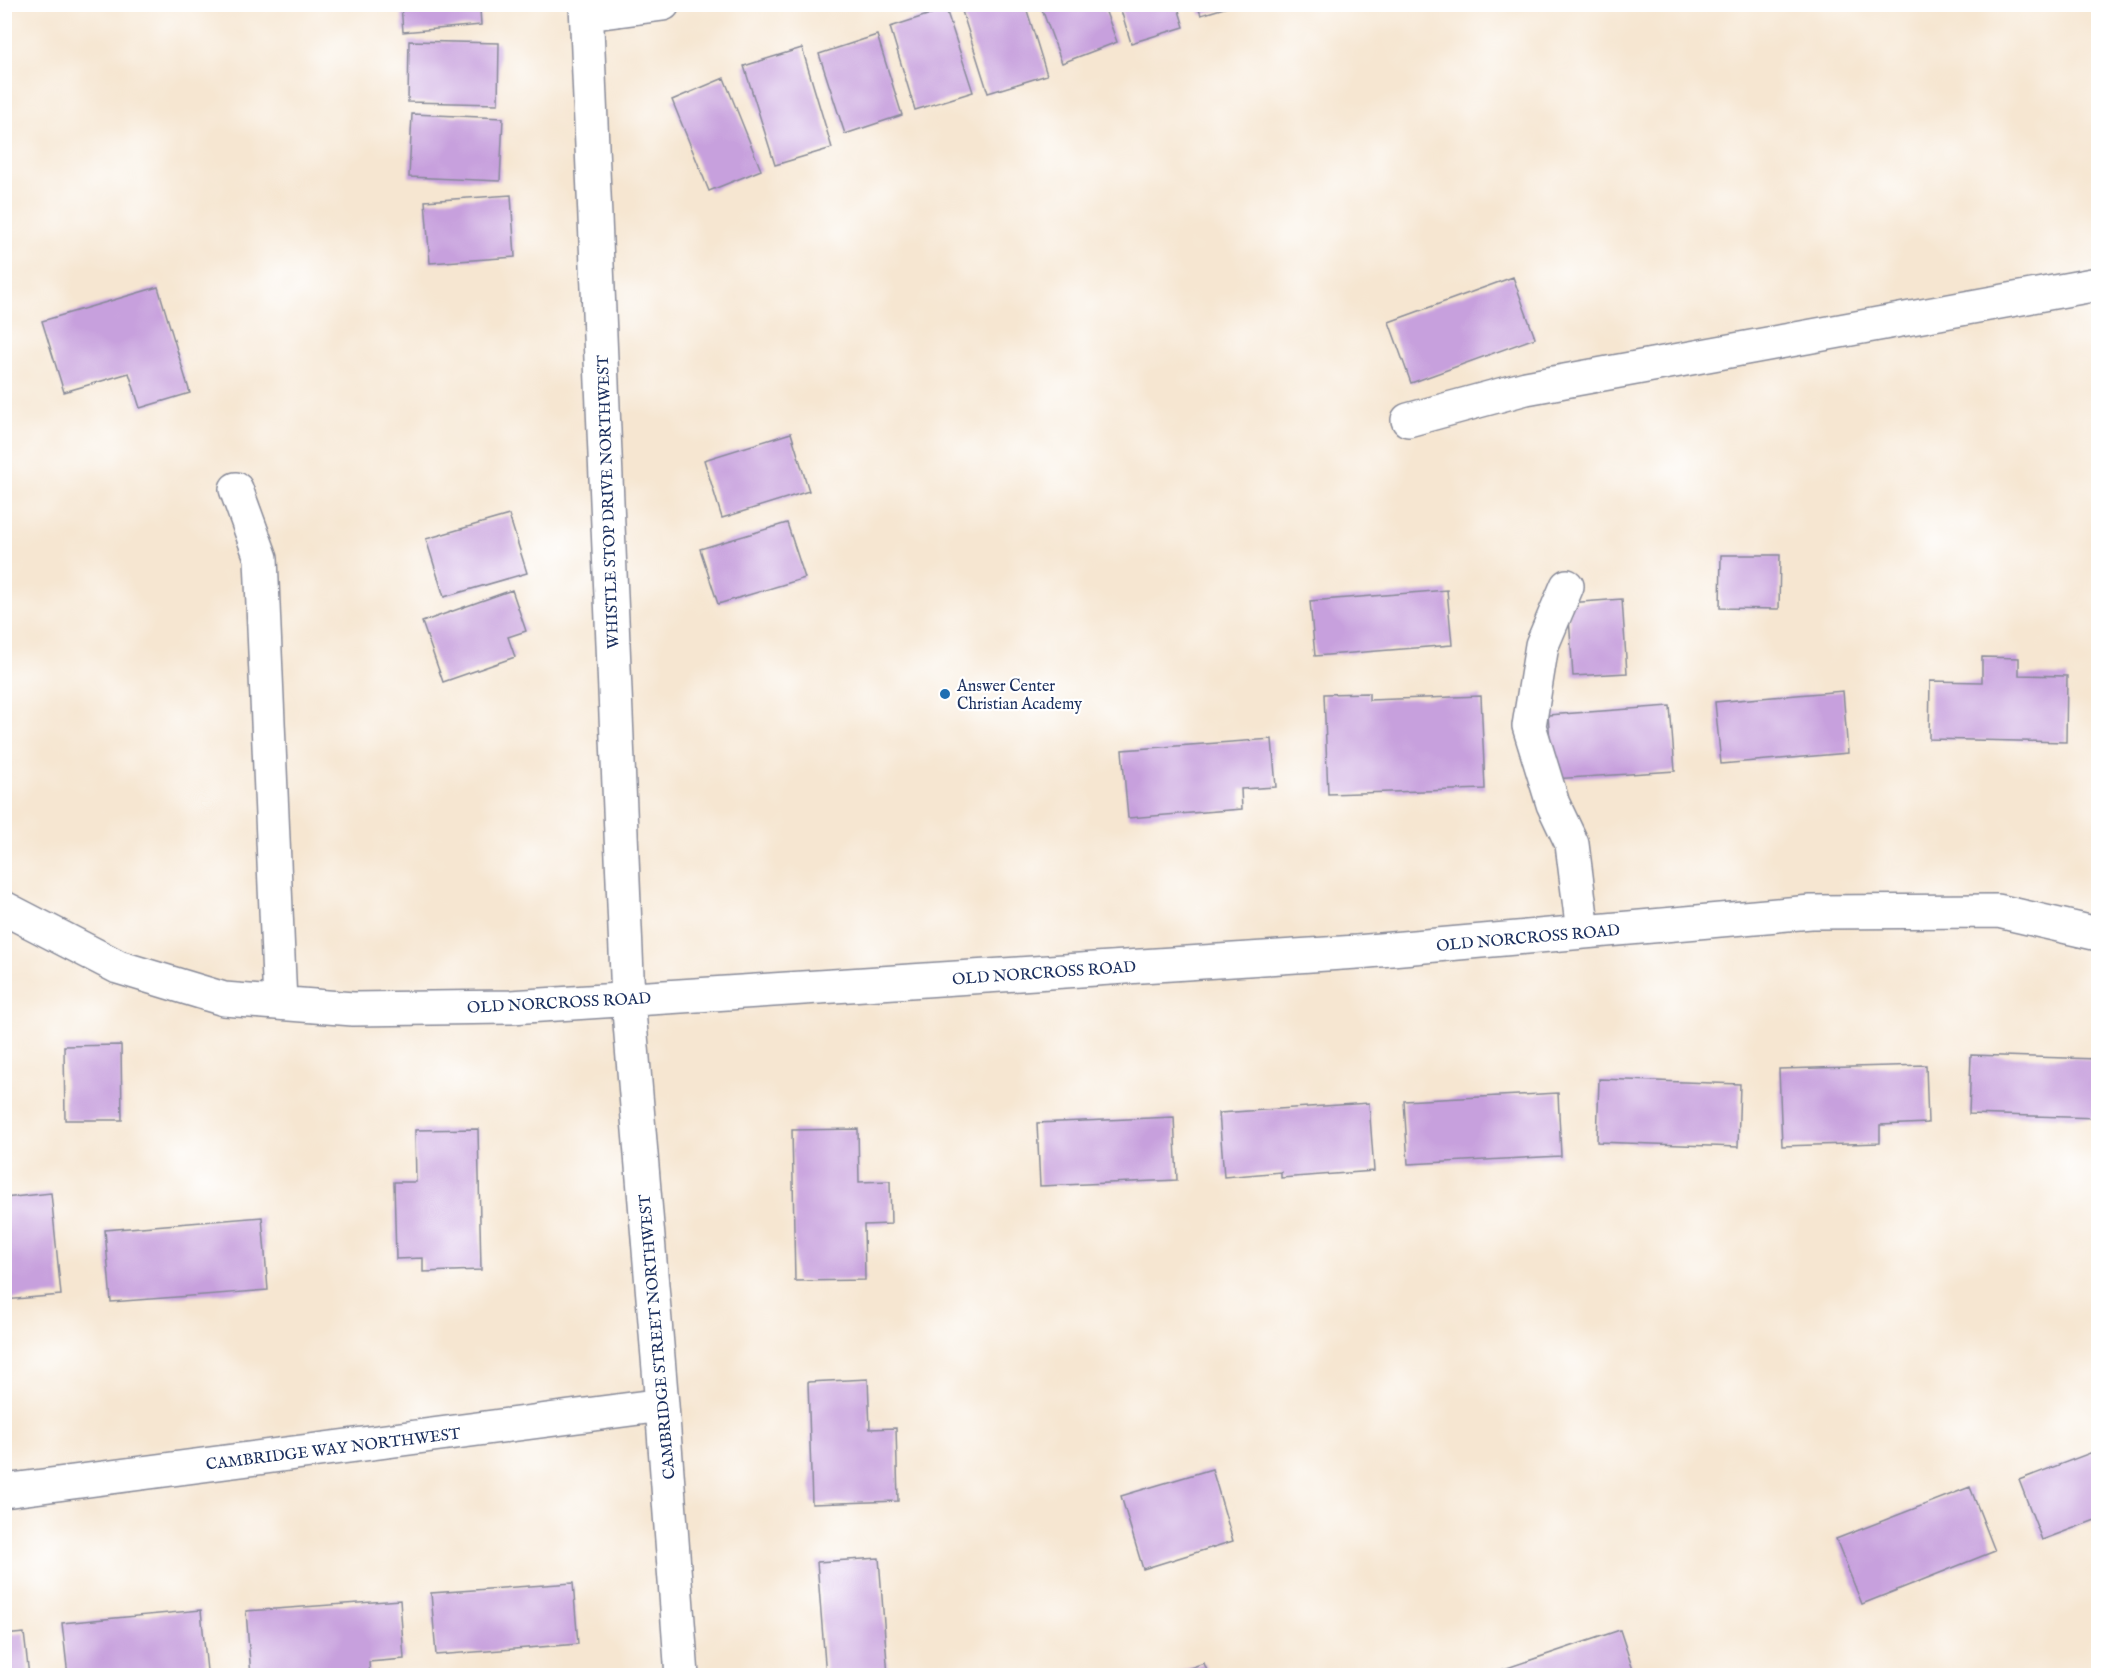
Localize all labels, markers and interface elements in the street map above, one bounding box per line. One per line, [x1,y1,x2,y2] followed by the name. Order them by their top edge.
[594,354,624,649] street label: WHISTLE STOP DRIVE NORTHWEST
[956,677,1082,715] place label: Answer Center Christian Academy
[938,687,952,701] marker: Answer Center Christian Academy
[1436,921,1621,957] street label: OLD NORCROSS ROAD
[952,958,1137,990] street label: OLD NORCROSS ROAD
[467,989,652,1019] street label: OLD NORCROSS ROAD
[636,1193,680,1480] street label: CAMBRIDGE STREET NORTHWEST
[205,1424,462,1476] street label: CAMBRIDGE WAY NORTHWEST

